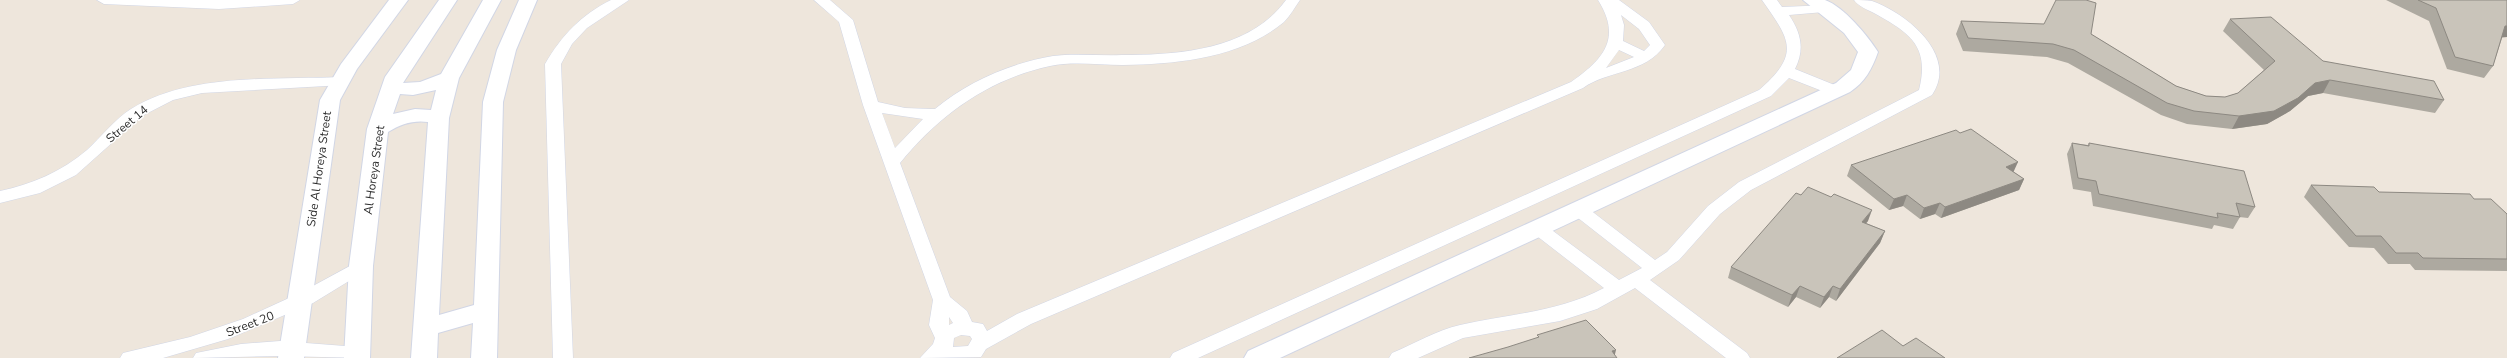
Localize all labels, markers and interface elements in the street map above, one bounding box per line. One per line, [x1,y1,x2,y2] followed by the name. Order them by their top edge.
[103,102,151,146] street label: Street 14
[303,109,335,228] street label: Side Al Horeya Street
[360,124,388,216] street label: Al Horeya Street
[224,308,276,340] street label: Street 20

